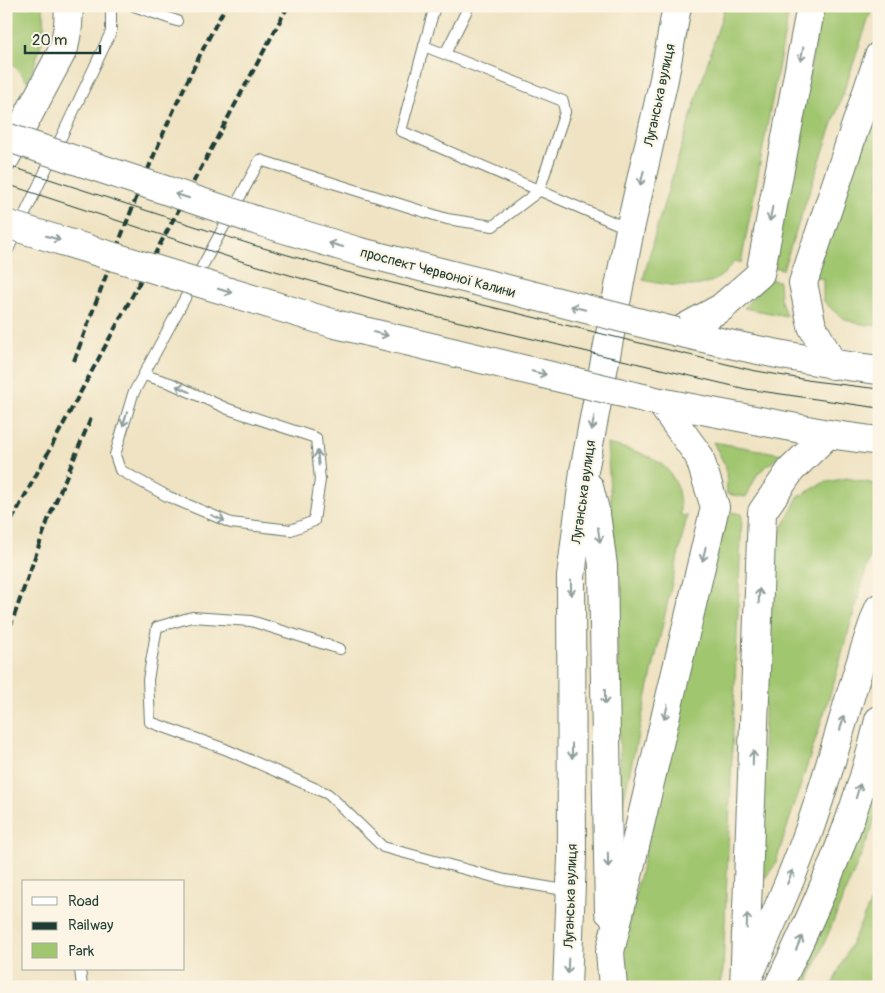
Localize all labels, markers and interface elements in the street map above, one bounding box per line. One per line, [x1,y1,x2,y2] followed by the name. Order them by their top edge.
[25,22,100,54] scale bar
[32,31,67,50] text: 20 m
[640,42,679,149] street label: Луганська вулиця
[796,46,806,62] one-way arrow
[637,169,646,185] one-way arrow
[174,191,190,200] one-way arrow
[766,205,776,221] one-way arrow
[45,234,60,243] one-way arrow
[329,240,345,250] one-way arrow
[359,244,517,301] street label: проспект Червоної Калини
[217,286,233,296] one-way arrow
[571,303,587,312] one-way arrow
[373,330,389,339] one-way arrow
[531,369,547,378] one-way arrow
[176,384,191,393] one-way arrow
[120,411,130,427] one-way arrow
[588,414,598,430] one-way arrow
[568,439,599,546] street label: Луганська вулиця
[313,450,323,466] one-way arrow
[210,513,225,523] one-way arrow
[594,527,604,543] one-way arrow
[699,546,708,562] one-way arrow
[566,580,576,596] one-way arrow
[754,588,764,604] one-way arrow
[600,689,610,705] one-way arrow
[661,704,671,720] one-way arrow
[838,716,847,732] one-way arrow
[567,742,577,759] one-way arrow
[748,750,758,766] one-way arrow
[854,784,864,800] one-way arrow
[560,843,581,950] street label: Луганська вулиця
[603,851,613,867] one-way arrow
[786,870,796,885] one-way arrow
[22,880,185,970] legend
[68,892,99,911] text: Road
[742,913,751,929] one-way arrow
[68,916,114,935] text: Railway
[795,936,805,951] one-way arrow
[68,942,95,961] text: Park
[563,958,573,974] one-way arrow

